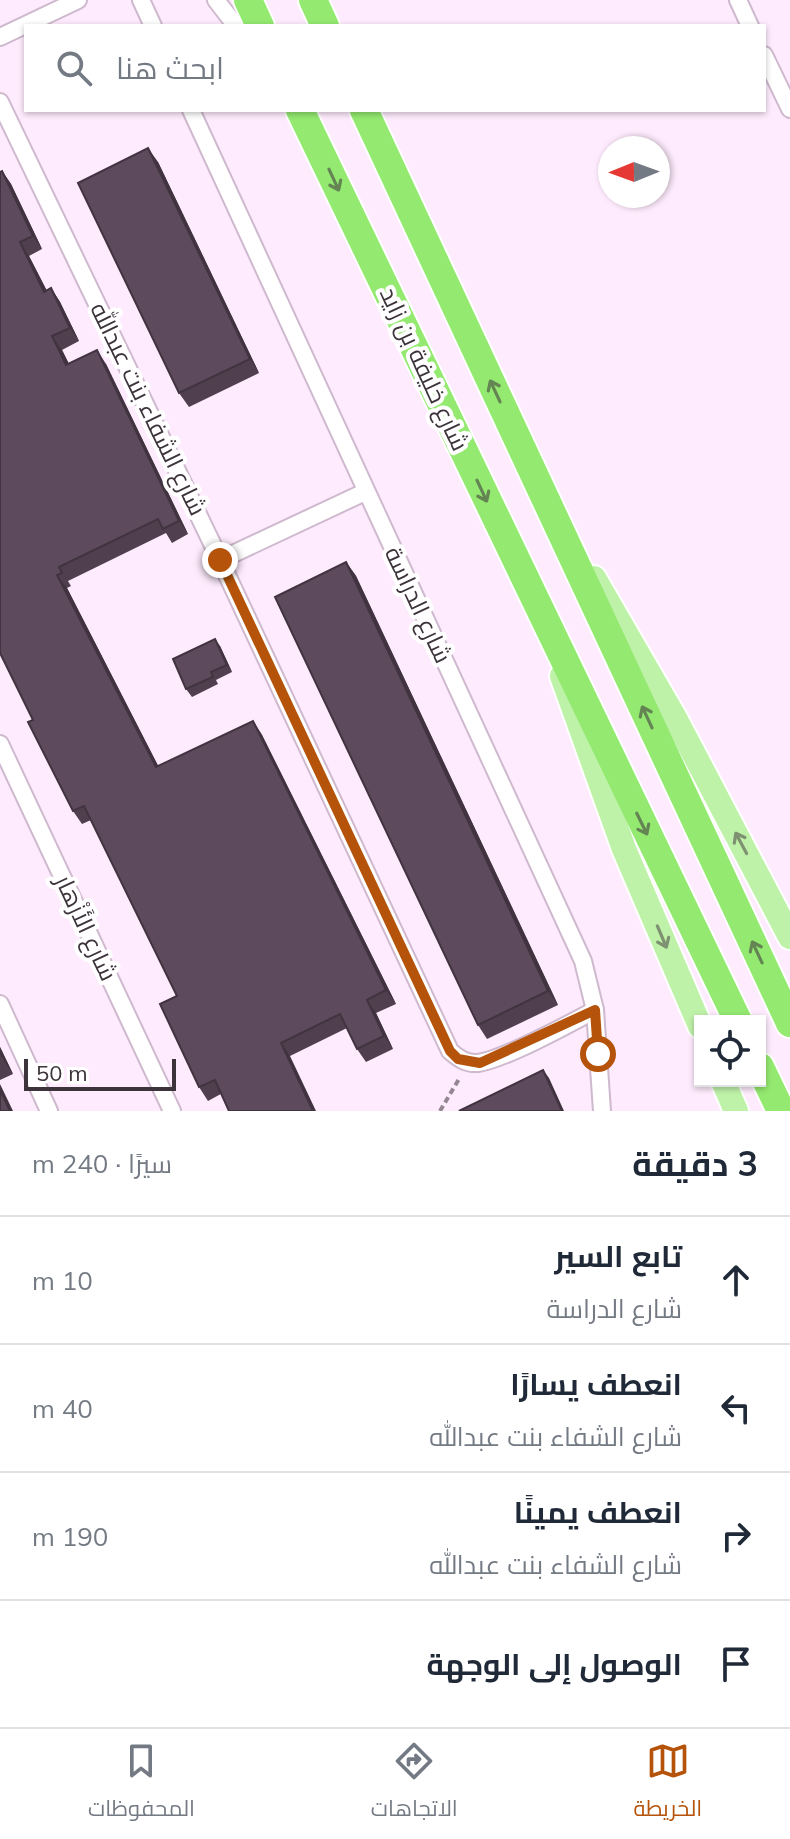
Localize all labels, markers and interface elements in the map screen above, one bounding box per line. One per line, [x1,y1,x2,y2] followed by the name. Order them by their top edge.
[24,24,766,112] search box
[52,46,96,90] icon: search
[116,49,224,87] text: ابحث هنا
[598,136,670,208] north arrow
[327,168,342,192] one-way arrow
[372,282,476,456] street label: شارع خليفة بن زايد
[82,297,214,521] street label: شارع الشفاء بنت عبدالله
[487,379,502,403] one-way arrow
[475,479,490,503] one-way arrow
[202,542,238,578] route end
[377,542,459,668] street label: شارع الدراسة
[639,705,654,729] one-way arrow
[635,812,650,836] one-way arrow
[732,832,748,855] one-way arrow
[47,868,124,986] street label: شارع الأَزْهار
[656,924,671,949] one-way arrow
[749,941,764,965] one-way arrow
[694,1015,766,1087] map controls
[694,1015,766,1087] button: locate
[580,1036,616,1072] route start
[24,1055,176,1091] scale bar
[36,1059,87,1087] text: 50 m
[632,1142,758,1185] text: 3 دقيقة
[32,1147,172,1180] text: سيرًا · 240 m
[555,1237,682,1275] text: تابع السير
[714,1258,758,1302] icon: ahead
[32,1264,93,1297] text: 10 m
[546,1292,682,1325] text: شارع الدراسة
[510,1365,682,1403] text: انعطف يسارًا
[714,1386,758,1430] icon: left
[32,1392,93,1425] text: 40 m
[429,1420,682,1453] text: شارع الشفاء بنت عبدالله
[514,1493,682,1531] text: انعطف يمينًا
[714,1514,758,1558] icon: right
[32,1520,108,1553] text: 190 m
[429,1548,682,1581] text: شارع الشفاء بنت عبدالله
[714,1642,758,1686] icon: arrive
[427,1645,682,1683] text: الوصول إلى الوجهة
[88,1739,195,1829] tab: المحفوظات
[371,1739,458,1829] tab: الاتجاهات
[633,1739,702,1829] tab: الخريطة

